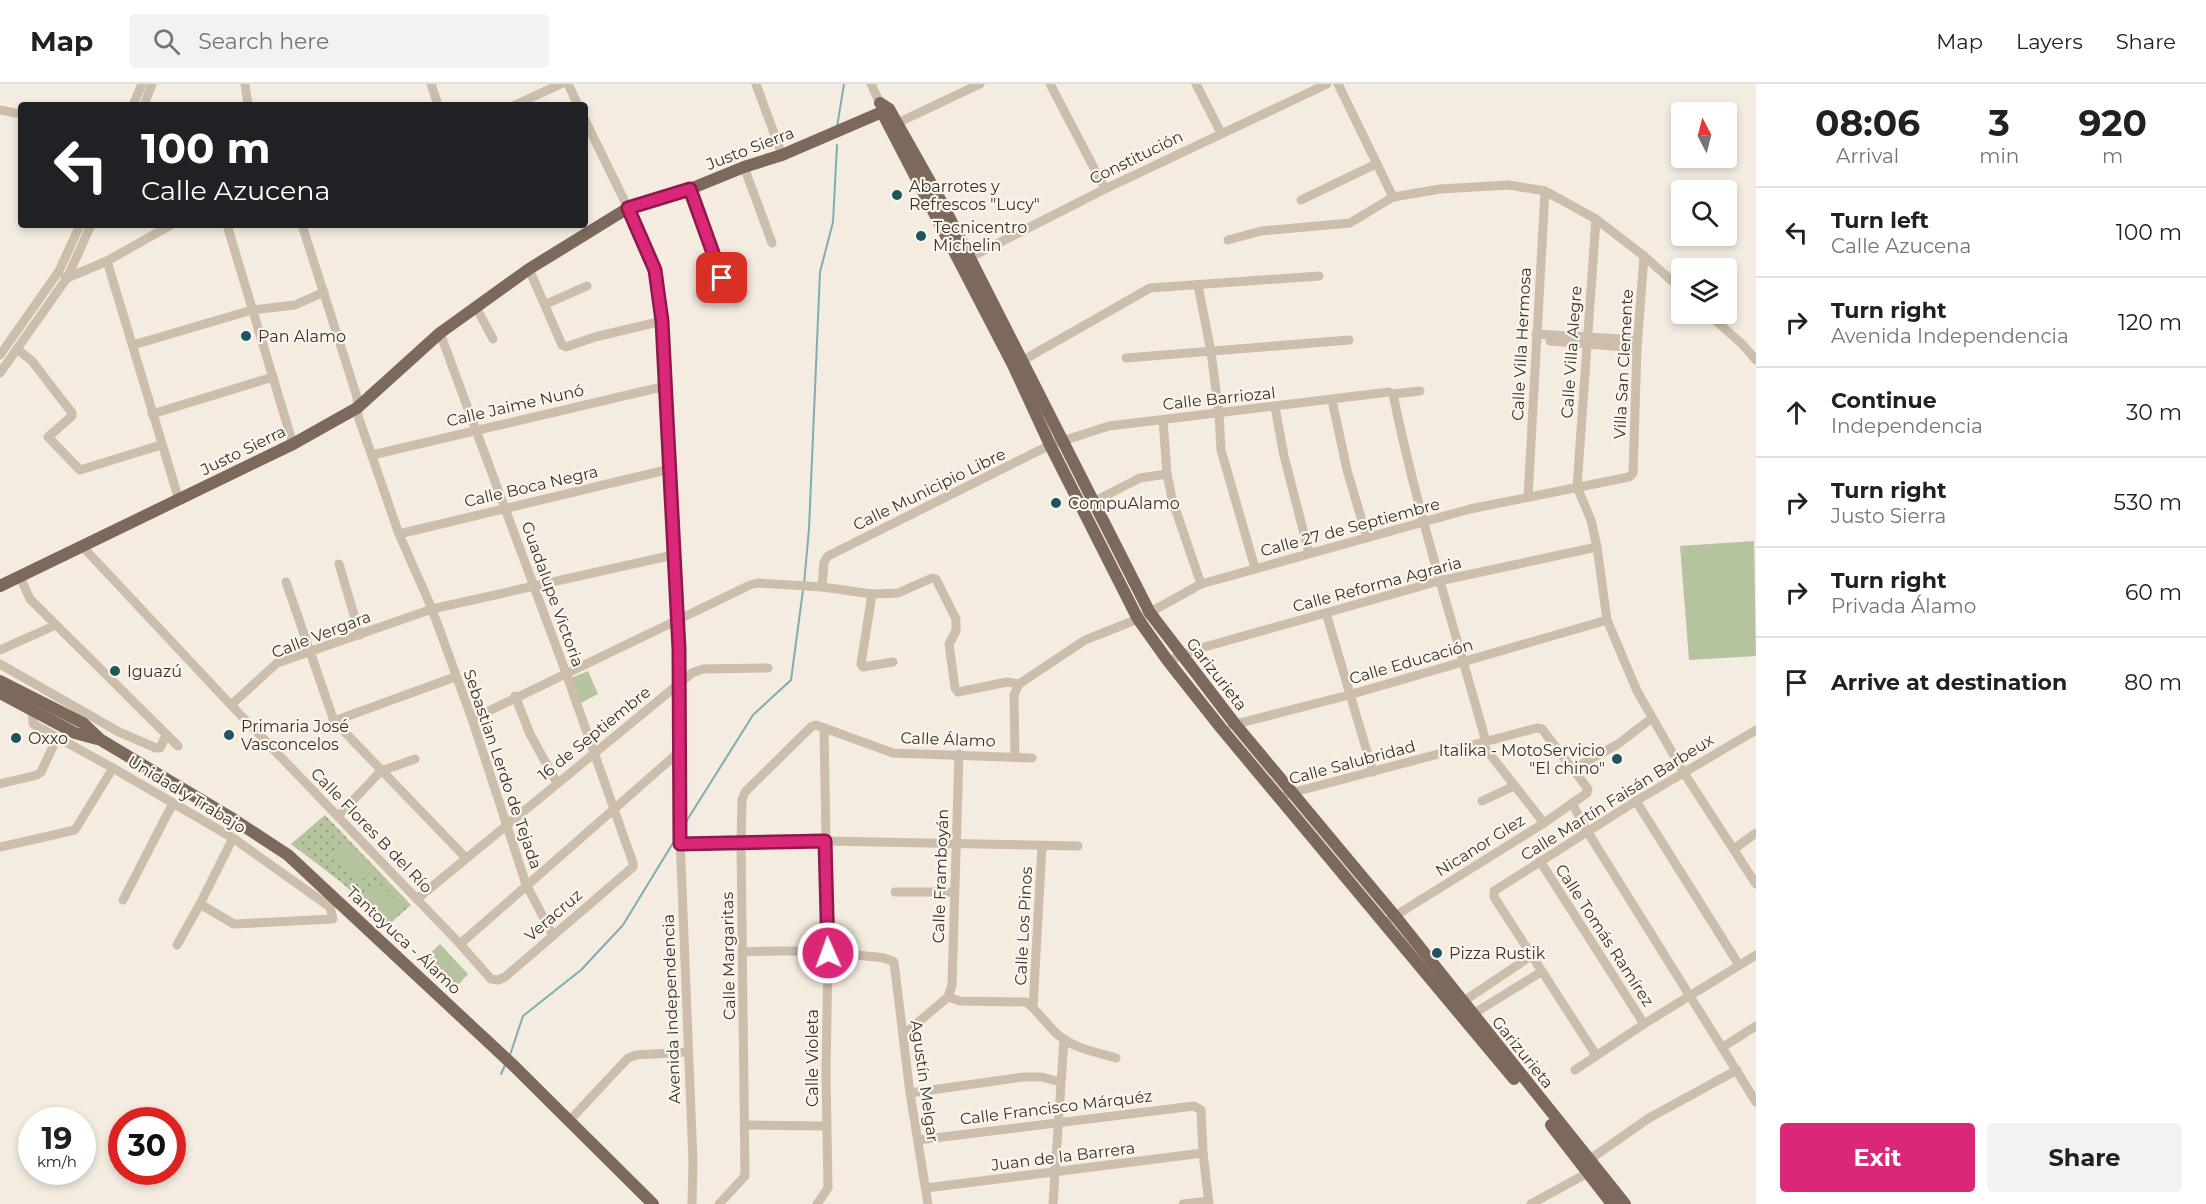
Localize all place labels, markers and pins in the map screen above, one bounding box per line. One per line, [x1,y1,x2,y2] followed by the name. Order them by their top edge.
[909,177,1040,214] place label: Abarrotes y Refrescos "Lucy"
[890,188,904,202] marker: Abarrotes y Refrescos "Lucy"
[933,218,1027,255] place label: Tecnicentro Michelin
[914,229,928,243] marker: Tecnicentro Michelin
[696,252,747,303] pin
[258,327,346,346] place label: Pan Alamo
[239,329,253,343] marker: Pan Alamo
[1068,494,1180,513] place label: CompuAlamo
[1049,496,1063,510] marker: CompuAlamo
[127,662,182,681] place label: Iguazú
[108,664,122,678] marker: Iguazú
[241,717,349,754] place label: Primaria José Vasconcelos
[222,728,236,742] marker: Primaria José Vasconcelos
[28,729,68,748] place label: Oxxo
[9,731,23,745] marker: Oxxo
[1439,741,1605,778] place label: Italika - MotoServicio "El chino"
[1610,752,1624,766] marker: Italika - MotoServicio "El chino"
[1449,944,1546,963] place label: Pizza Rustik
[1430,946,1444,960] marker: Pizza Rustik

